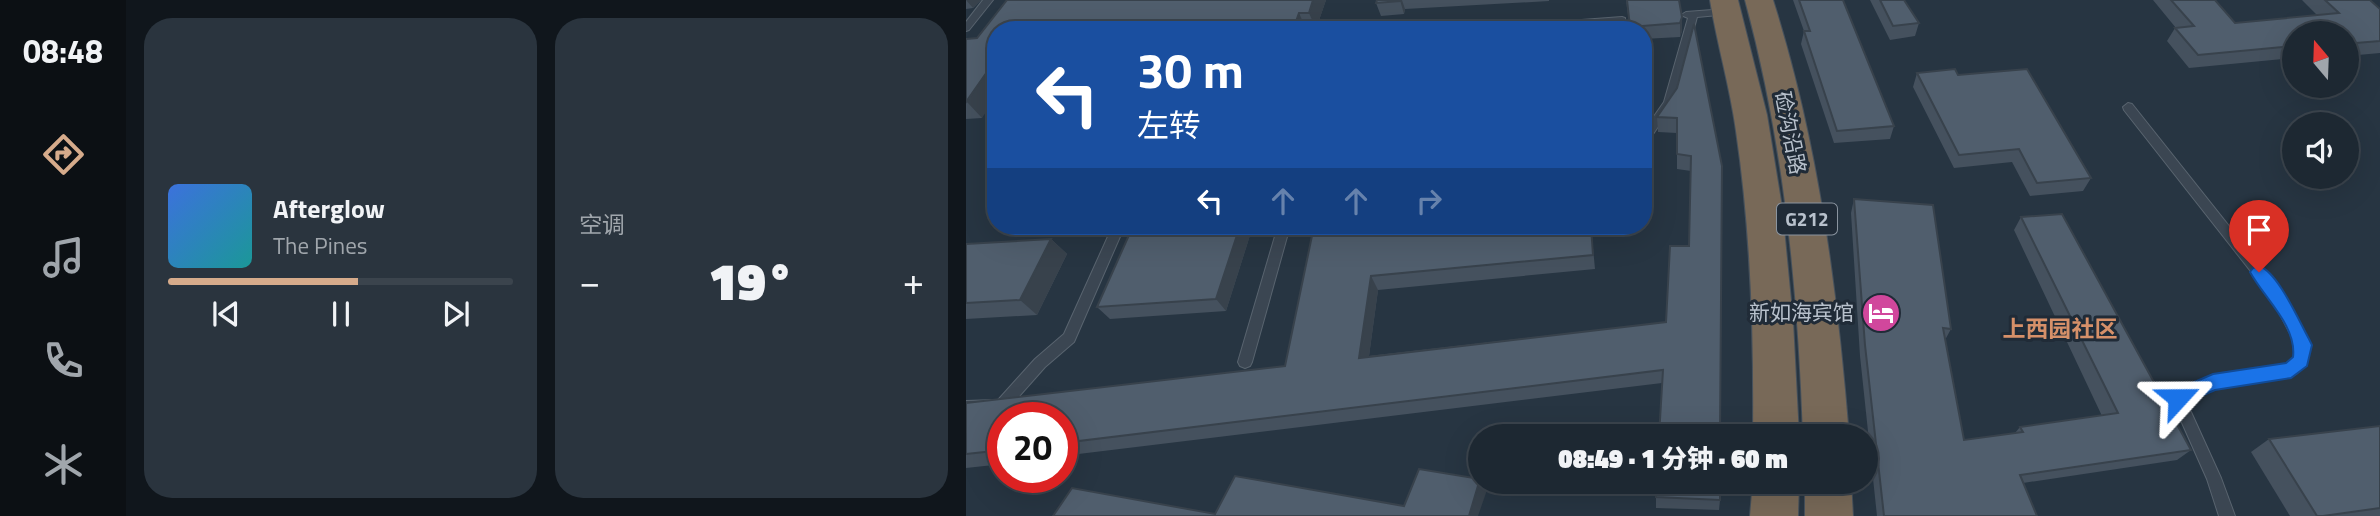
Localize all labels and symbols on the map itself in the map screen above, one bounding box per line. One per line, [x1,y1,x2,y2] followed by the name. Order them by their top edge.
[2282,21,2359,98] north arrow
[1767,89,1815,177] street label: 硷沟沿路
[2229,200,2289,272] pin
[1777,204,1837,234] road number: G212
[1860,292,1902,334] hotel icon: 新如海宾馆
[1749,296,1854,328] place label: 新如海宾馆
[2003,311,2118,346] district label: 上西园社区
[2141,361,2215,435] position arrow
[987,402,1078,493] speed limit sign: 20

